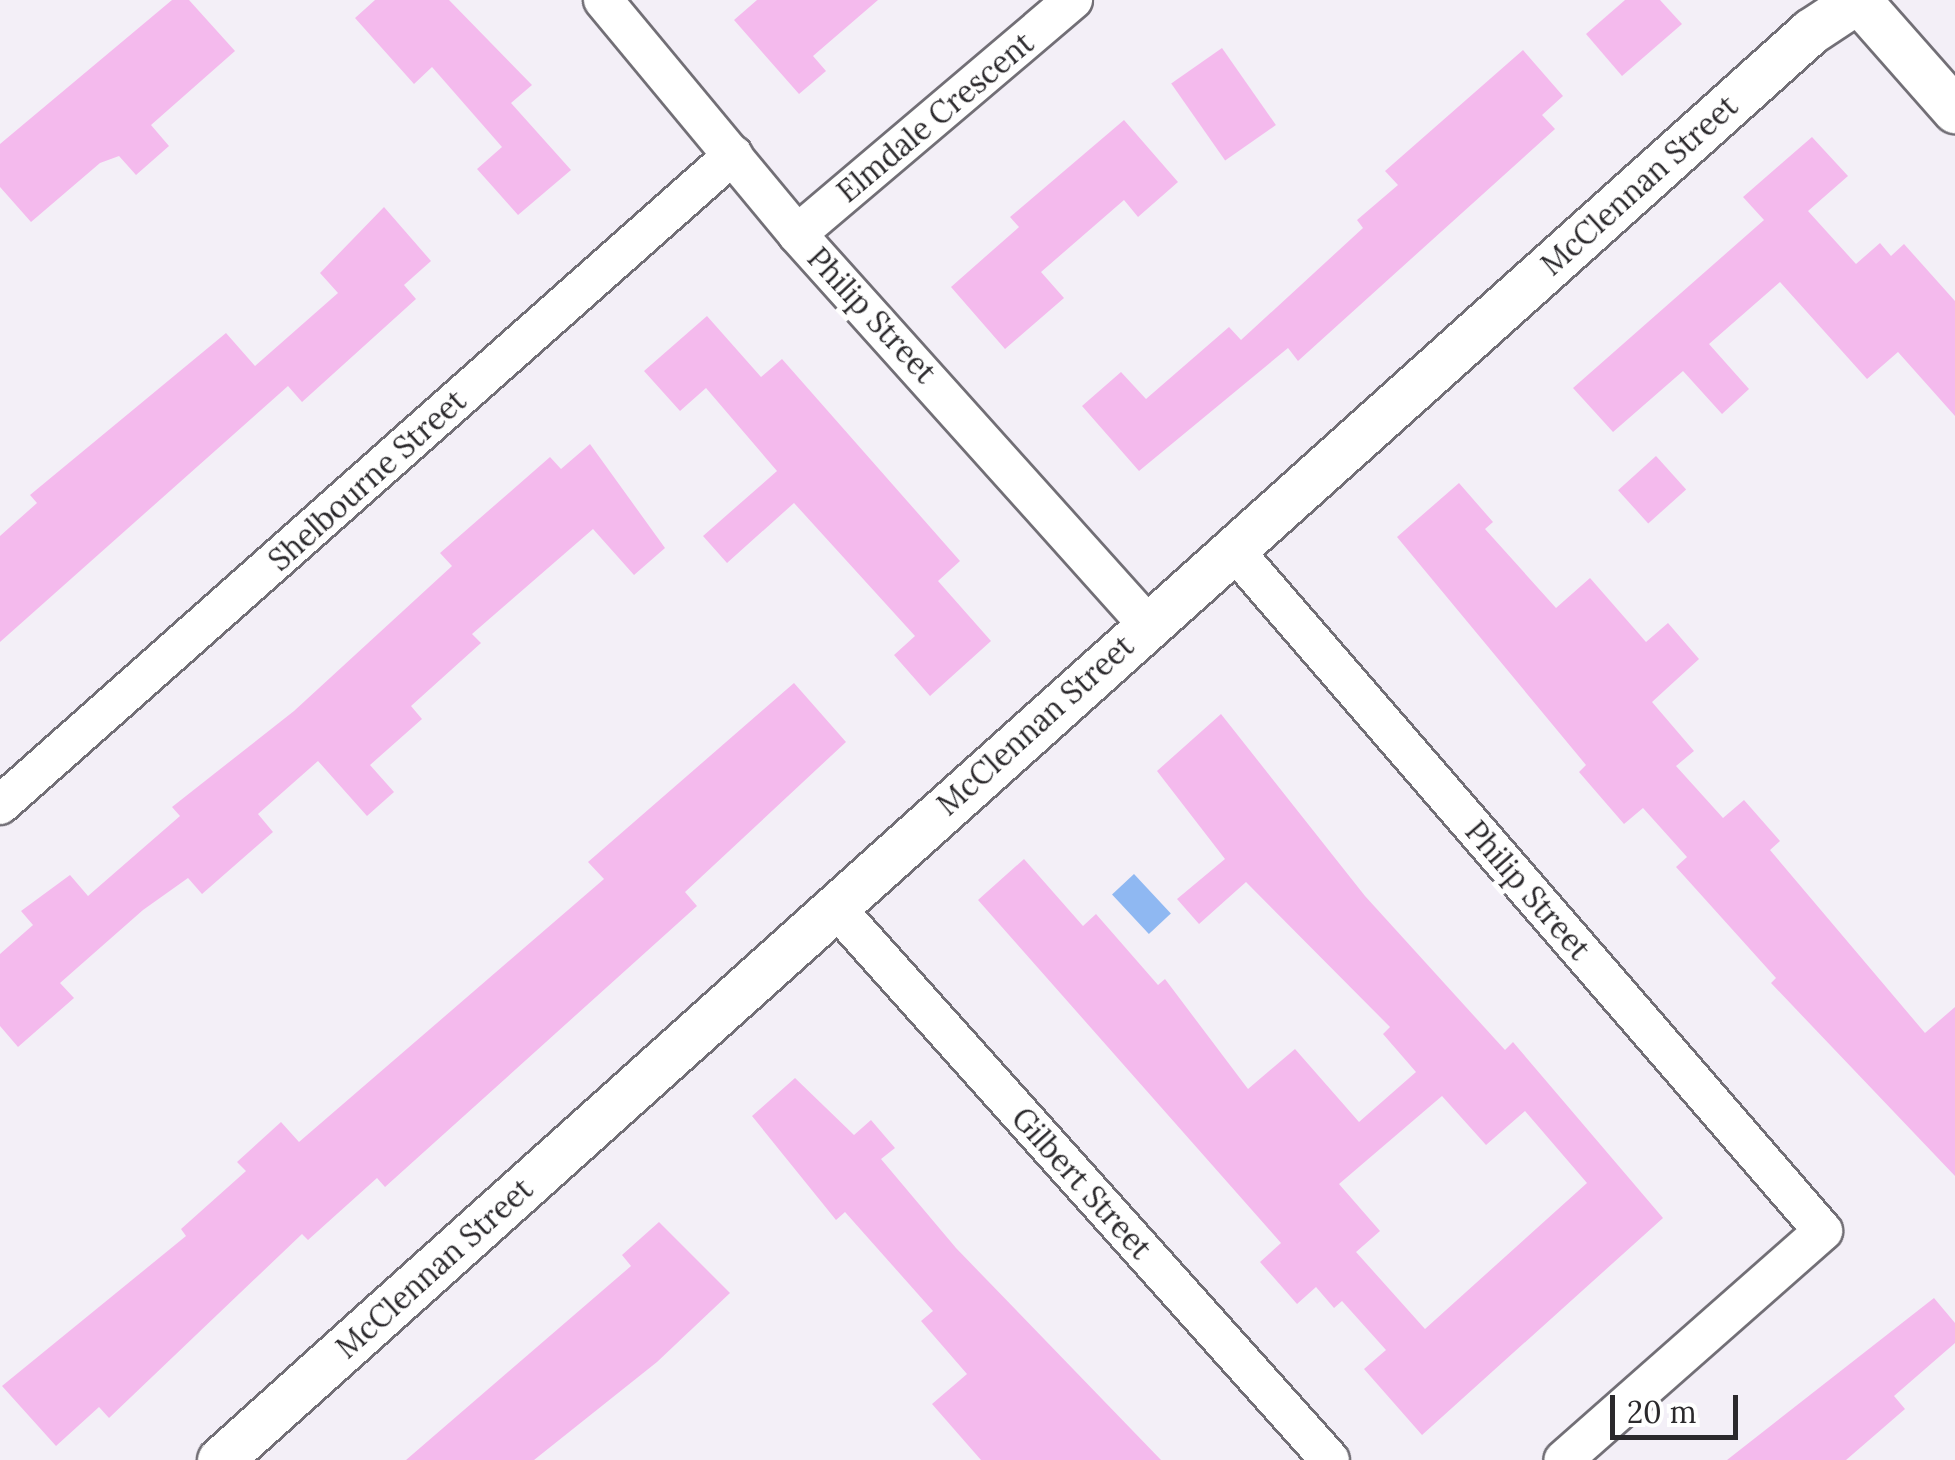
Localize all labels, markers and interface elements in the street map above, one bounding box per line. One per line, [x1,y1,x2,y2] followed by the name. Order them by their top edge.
[830,25,1040,209] street label: Elmdale Crescent
[1533,87,1745,283] street label: McClennan Street
[800,240,944,390] street label: Philip Street
[261,382,473,578] street label: Shelbourne Street
[929,627,1141,823] street label: McClennan Street
[1458,813,1598,967] street label: Philip Street
[1005,1100,1159,1266] street label: Gilbert Street
[328,1170,540,1366] street label: McClennan Street
[1615,1375,1742,1437] scale bar
[1627,1393,1696,1431] text: 20 m

